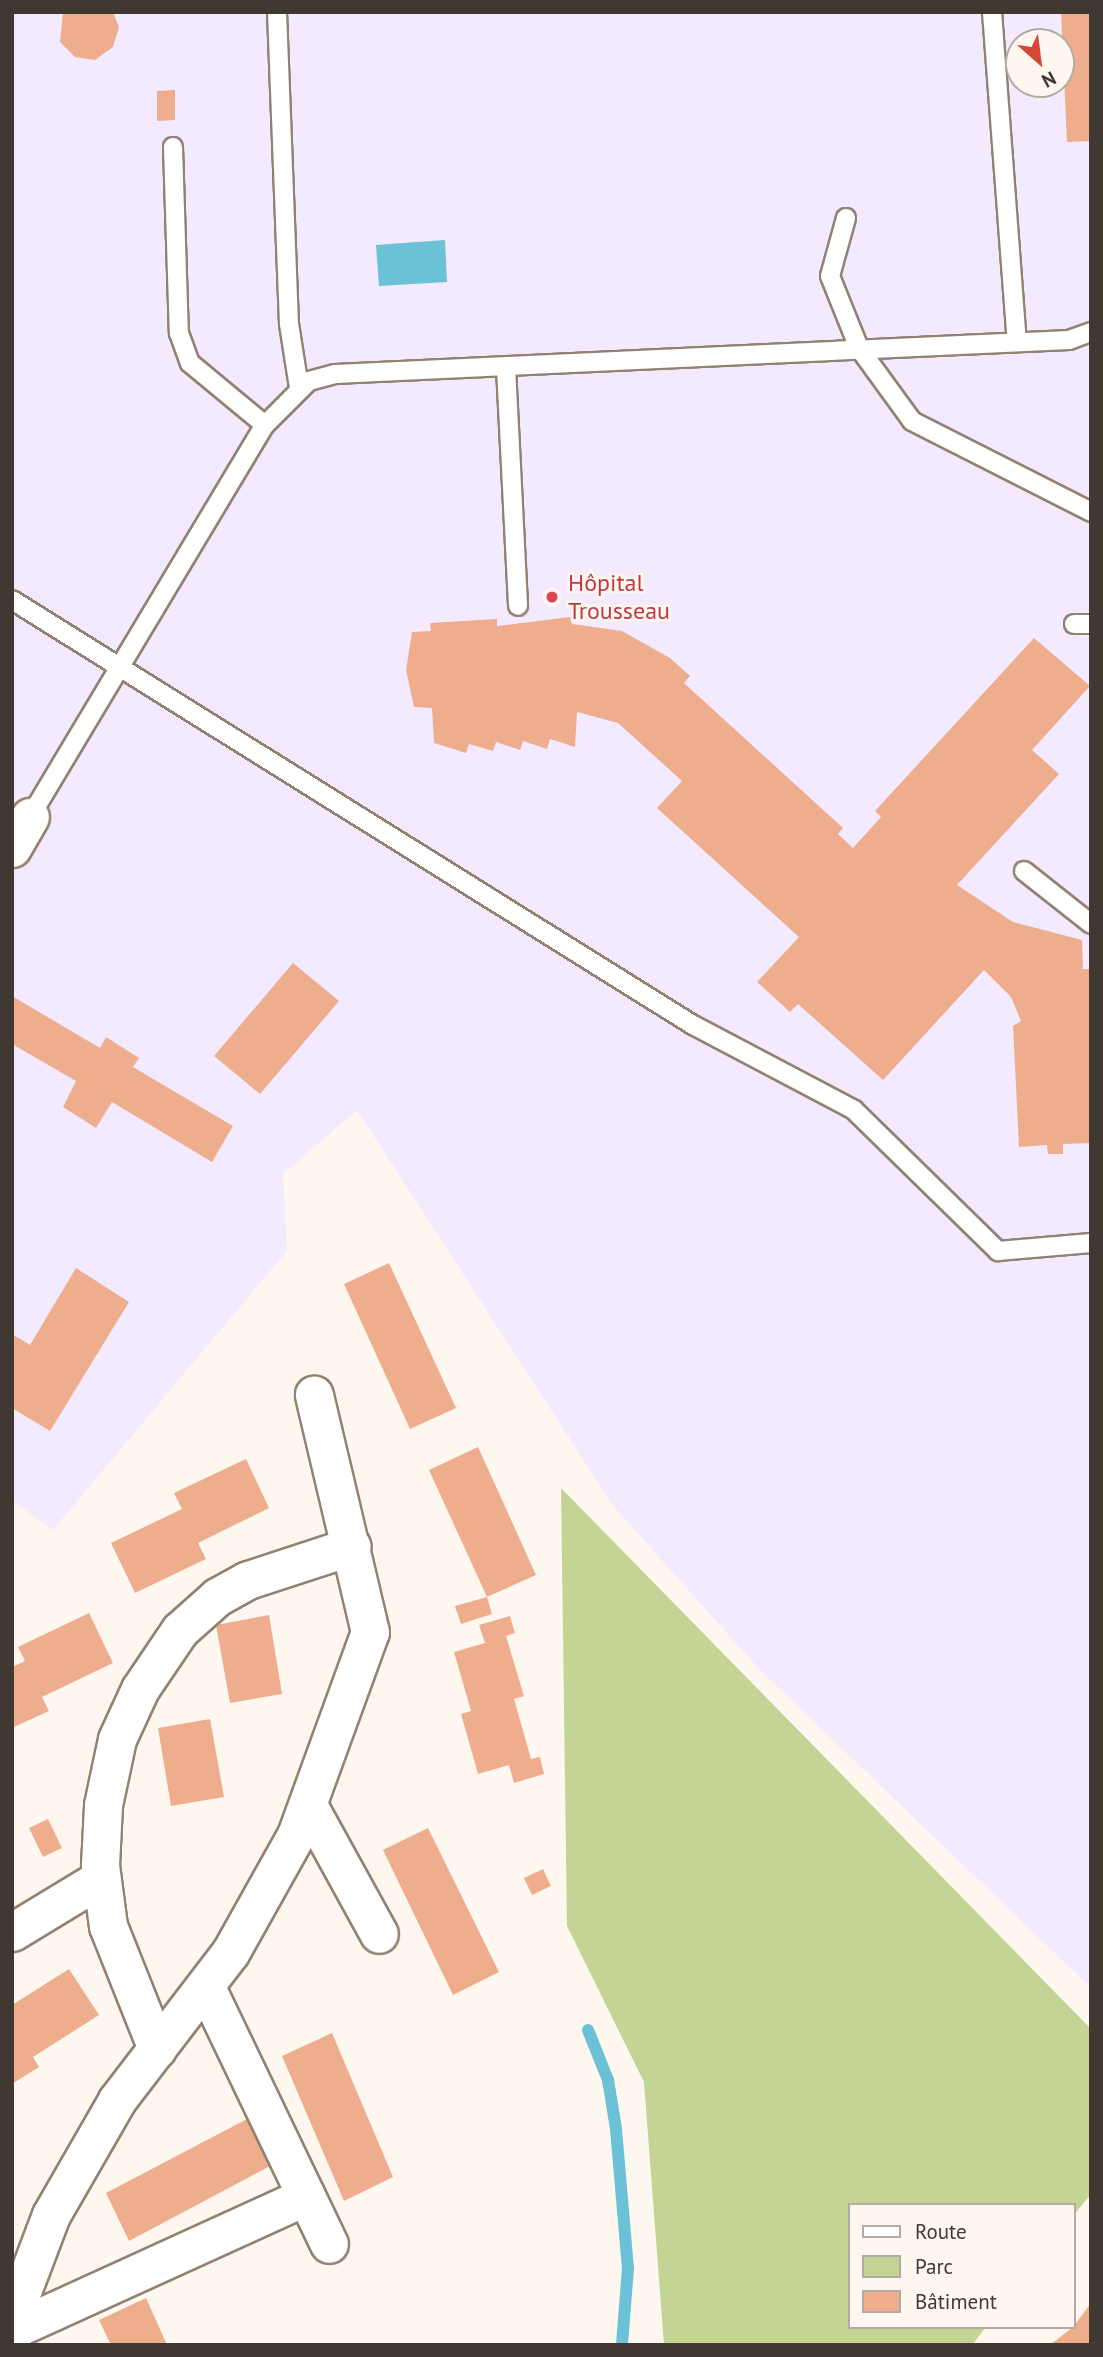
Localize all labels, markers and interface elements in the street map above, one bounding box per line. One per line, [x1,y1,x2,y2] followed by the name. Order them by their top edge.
[1005,28,1075,98] north arrow
[1038,66,1060,93] text: N
[568,569,670,625] place label: Hôpital Trousseau
[542,587,562,607] marker: Hôpital Trousseau
[848,2203,1075,2329] legend
[915,2218,967,2245] text: Route
[915,2253,953,2280] text: Parc
[915,2288,997,2315] text: Bâtiment

